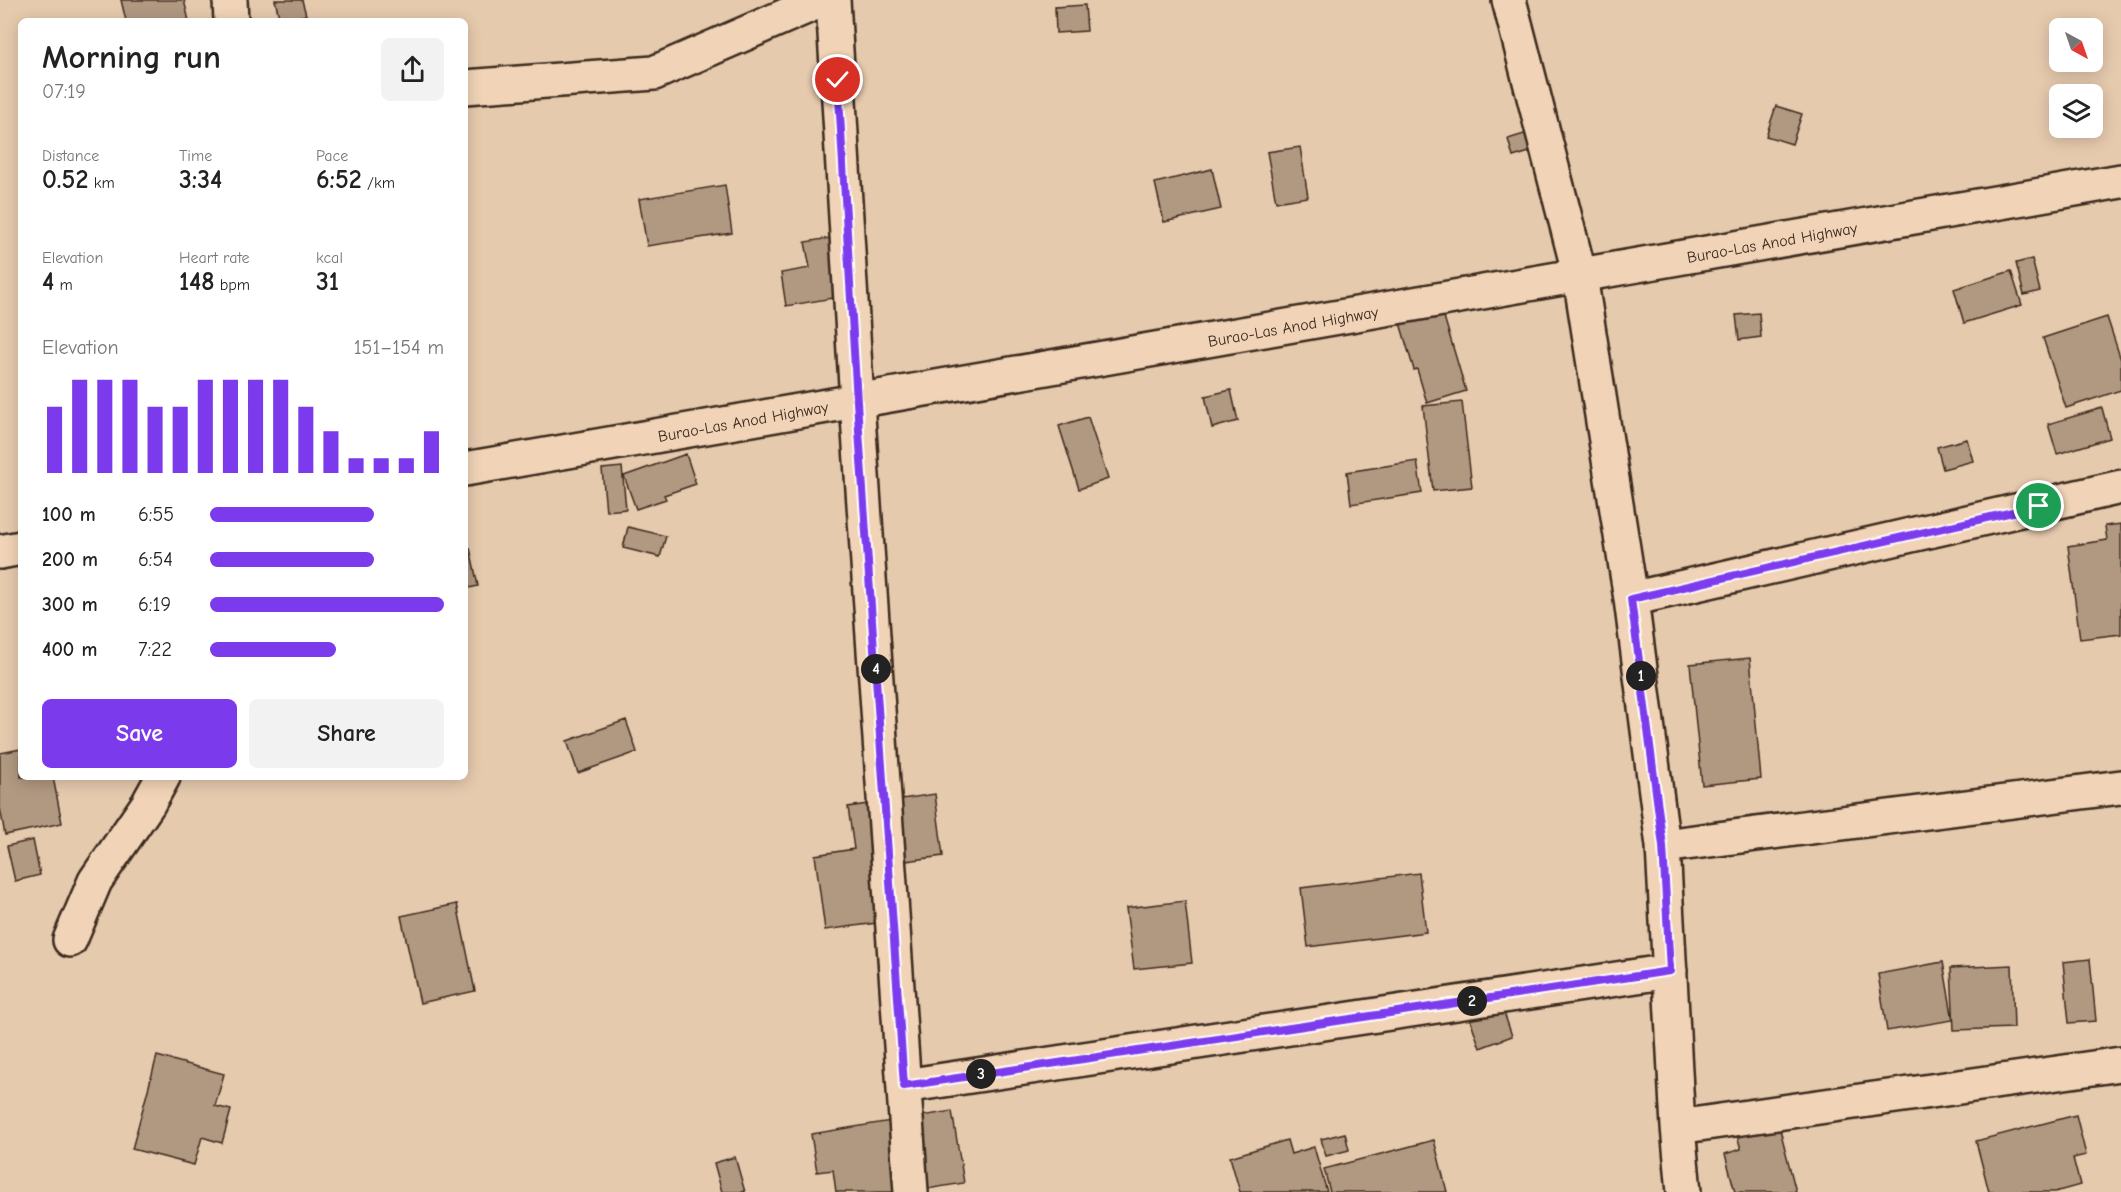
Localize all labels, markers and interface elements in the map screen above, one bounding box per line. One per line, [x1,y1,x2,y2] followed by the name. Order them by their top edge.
[2049,18,2103,72] north arrow
[2049,18,2103,138] map controls
[42,38,221,76] text: Morning run
[381,38,444,101] button: share
[812,54,863,105] pin
[821,63,854,96] icon: check
[42,80,86,103] text: 07:19
[2049,84,2103,138] button: layers
[42,147,99,165] text: Distance
[179,147,212,165] text: Time
[316,147,348,165] text: Pace
[42,165,88,195] text: 0.52
[179,165,222,195] text: 3:34
[316,165,362,195] text: 6:52
[88,174,115,192] text: km
[362,174,395,192] text: /km
[1686,219,1860,267] street label: Burao-Las Anod Highway
[42,249,103,267] text: Elevation
[179,249,250,267] text: Heart rate
[316,249,343,267] text: kcal
[42,267,54,297] text: 4
[179,267,214,297] text: 148
[316,267,339,297] text: 31
[54,276,73,294] text: m
[214,276,250,294] text: bpm
[1207,303,1381,351] street label: Burao-Las Anod Highway
[42,336,119,359] text: Elevation
[354,336,444,359] text: 151–154 m
[657,398,831,446] street label: Burao-Las Anod Highway
[2013,480,2064,531] pin
[2022,489,2055,522] icon: arrive
[42,503,96,526] text: 100 m
[138,503,174,526] text: 6:55
[42,548,98,571] text: 200 m
[138,548,173,571] text: 6:54
[42,593,98,616] text: 300 m
[138,593,171,616] text: 6:19
[42,638,97,661] text: 400 m
[138,638,172,661] text: 7:22
[861,654,891,684] pin: 4
[872,660,880,678] text: 4
[1626,661,1656,691] pin: 1
[1638,667,1644,685] text: 1
[42,699,237,768] button: Save
[249,699,444,768] button: Share
[1457,986,1487,1016] pin: 2
[1468,992,1476,1010] text: 2
[966,1059,996,1089] pin: 3
[977,1065,985,1083] text: 3

